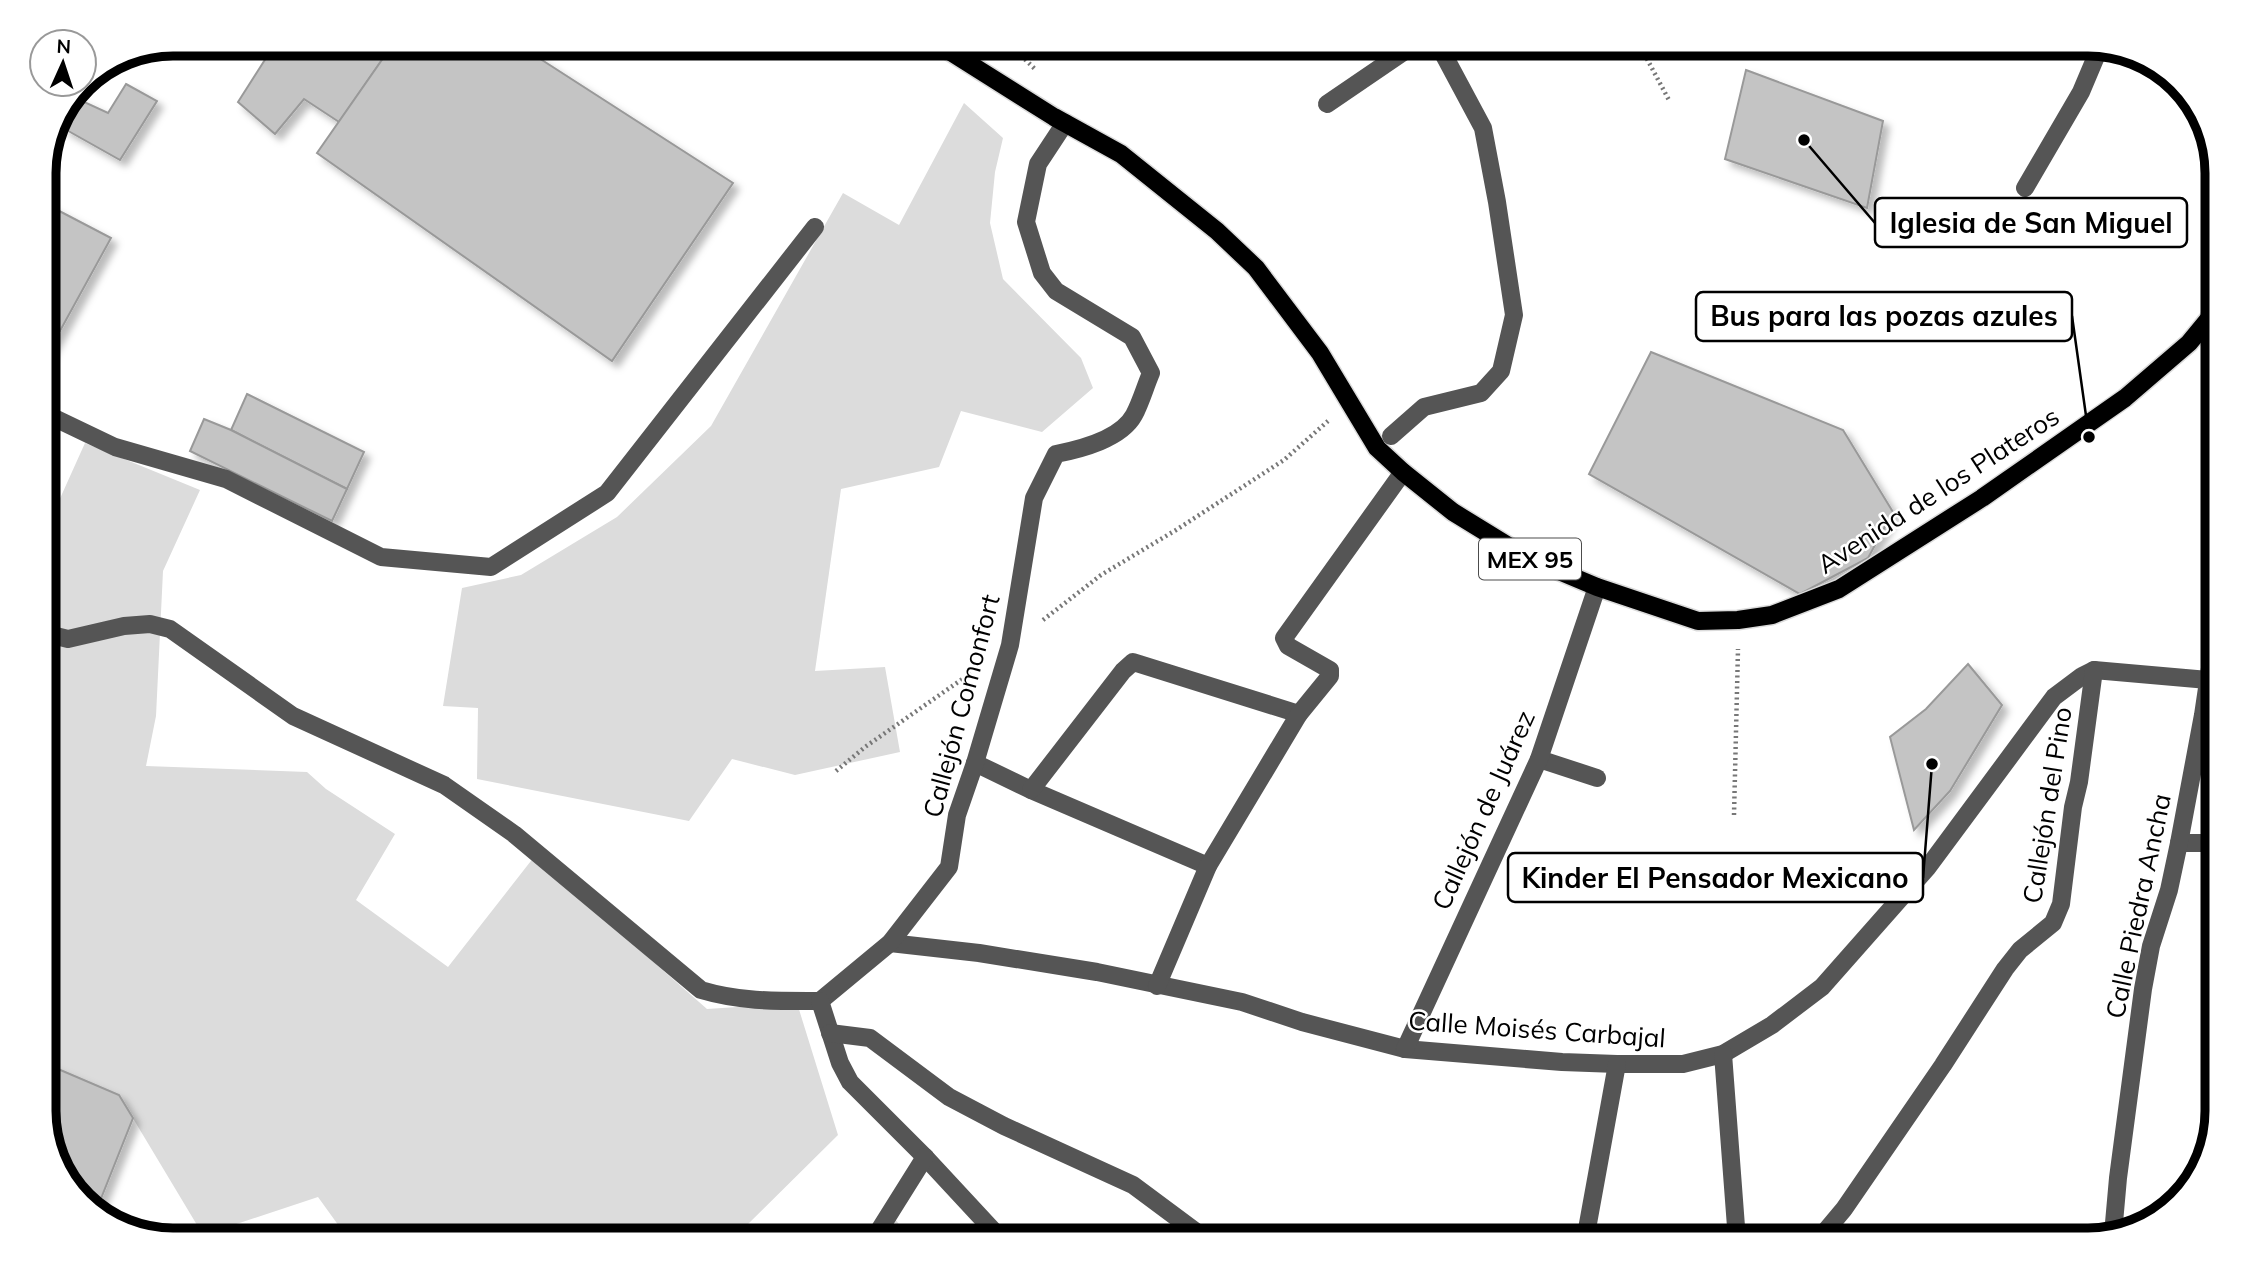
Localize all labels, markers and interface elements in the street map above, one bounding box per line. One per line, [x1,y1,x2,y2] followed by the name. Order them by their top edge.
[28,28,98,98] north arrow
[56,34,72,58] text: N
[1875,198,2187,247] callout: Iglesia de San Miguel
[1889,205,2173,240] text: Iglesia de San Miguel
[1696,292,2072,341] callout: Bus para las pozas azules
[1710,298,2058,333] text: Bus para las pozas azules
[1811,399,2065,581] street label: Avenida de los Plateros
[1479,538,1581,580] road number: MEX 95
[915,591,1007,821] street label: Callejón Comonfort
[2015,704,2079,906] street label: Callejón del Pino
[1424,705,1542,915] street label: Callejón de Juárez
[2098,791,2178,1021] street label: Calle Piedra Ancha
[1508,853,1923,902] callout: Kinder El Pensador Mexicano
[1521,860,1909,895] text: Kinder El Pensador Mexicano
[1407,1004,1667,1054] street label: Calle Moisés Carbajal

